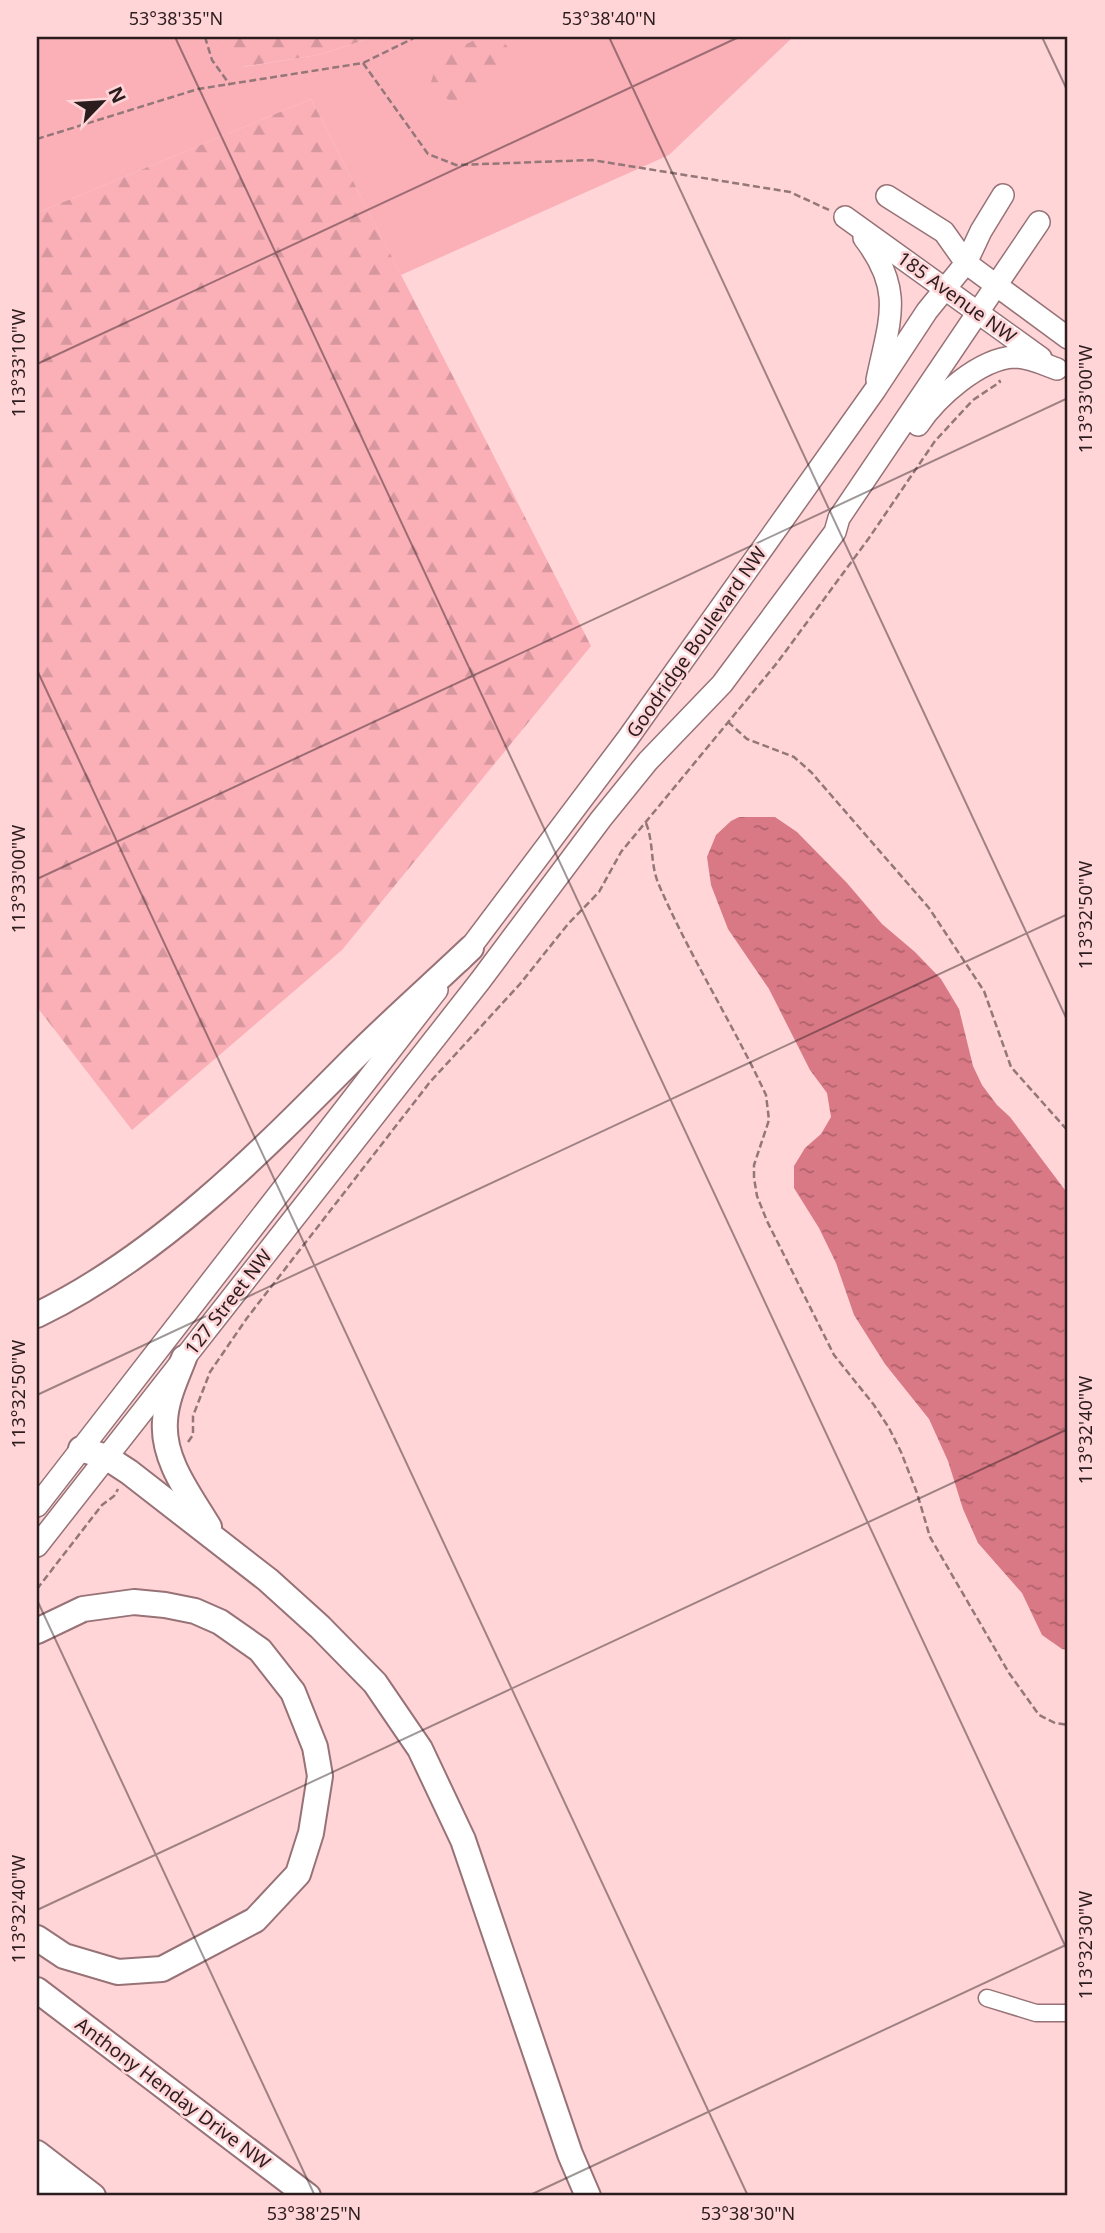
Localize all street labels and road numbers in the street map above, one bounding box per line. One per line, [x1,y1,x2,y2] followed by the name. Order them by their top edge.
[892,245,1022,349] street label: 185 Avenue NW
[620,541,772,743] street label: Goodridge Boulevard NW
[178,1243,278,1360] street label: 127 Street NW
[70,2011,276,2175] street label: Anthony Henday Drive NW

